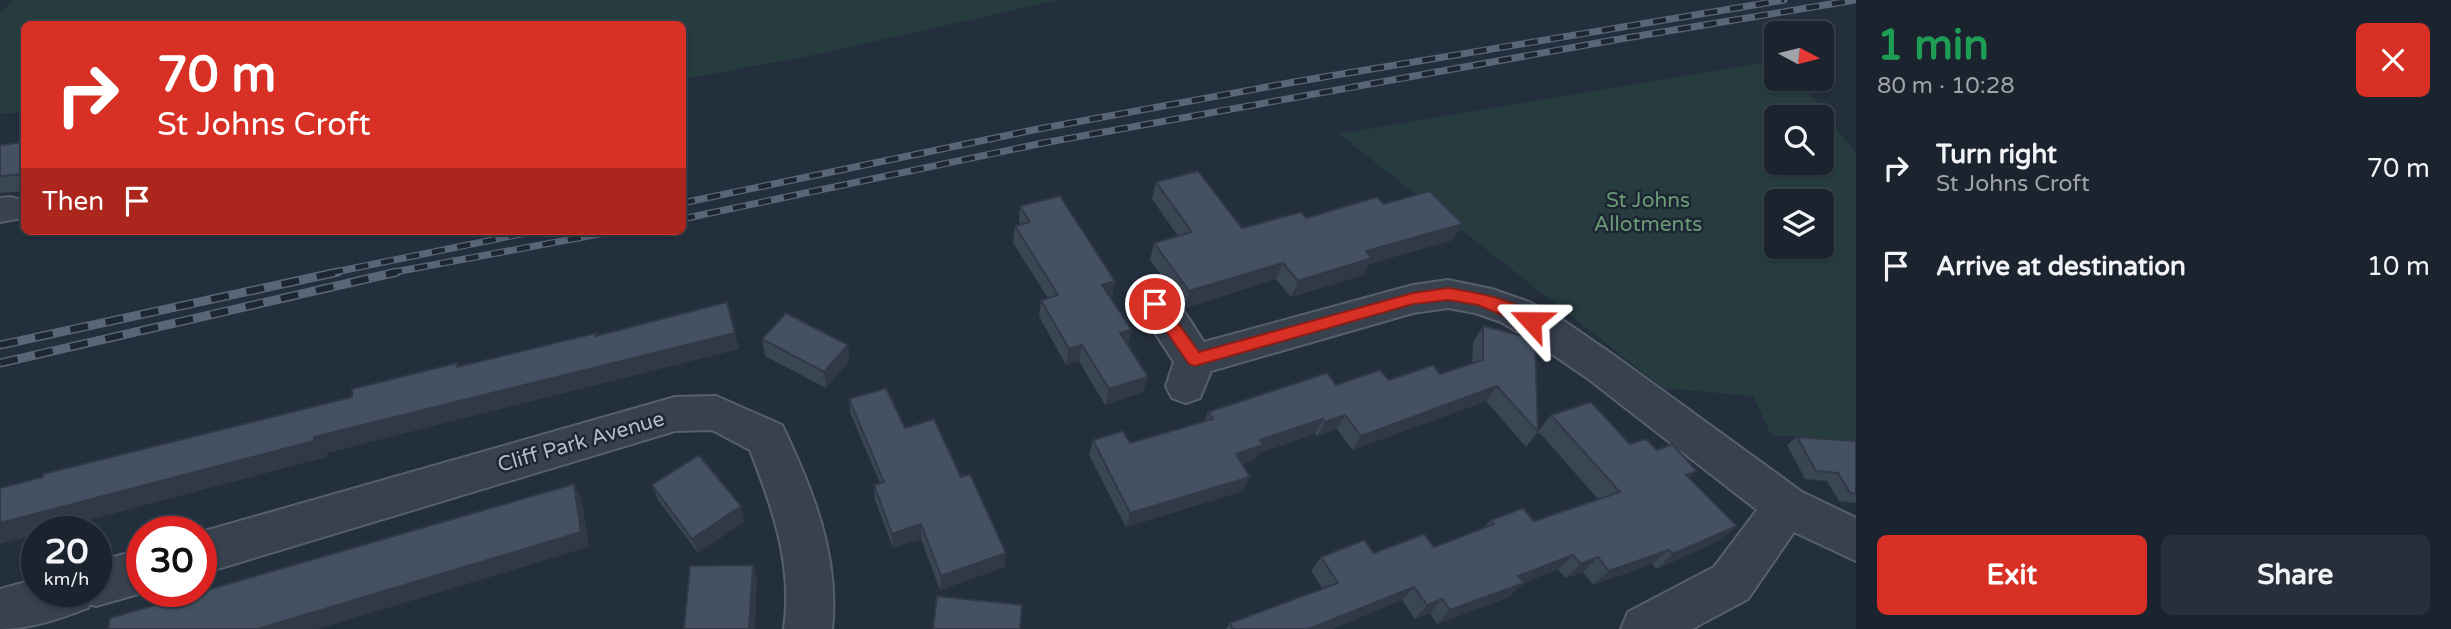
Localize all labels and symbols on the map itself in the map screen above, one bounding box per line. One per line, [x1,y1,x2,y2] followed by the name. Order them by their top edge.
[1764,21,1834,91] north arrow
[1594,188,1702,237] park label: St Johns Allotments
[1125,274,1185,334] pin
[1494,284,1568,358] position arrow
[495,406,667,478] street label: Cliff Park Avenue
[126,516,217,607] speed limit sign: 30

